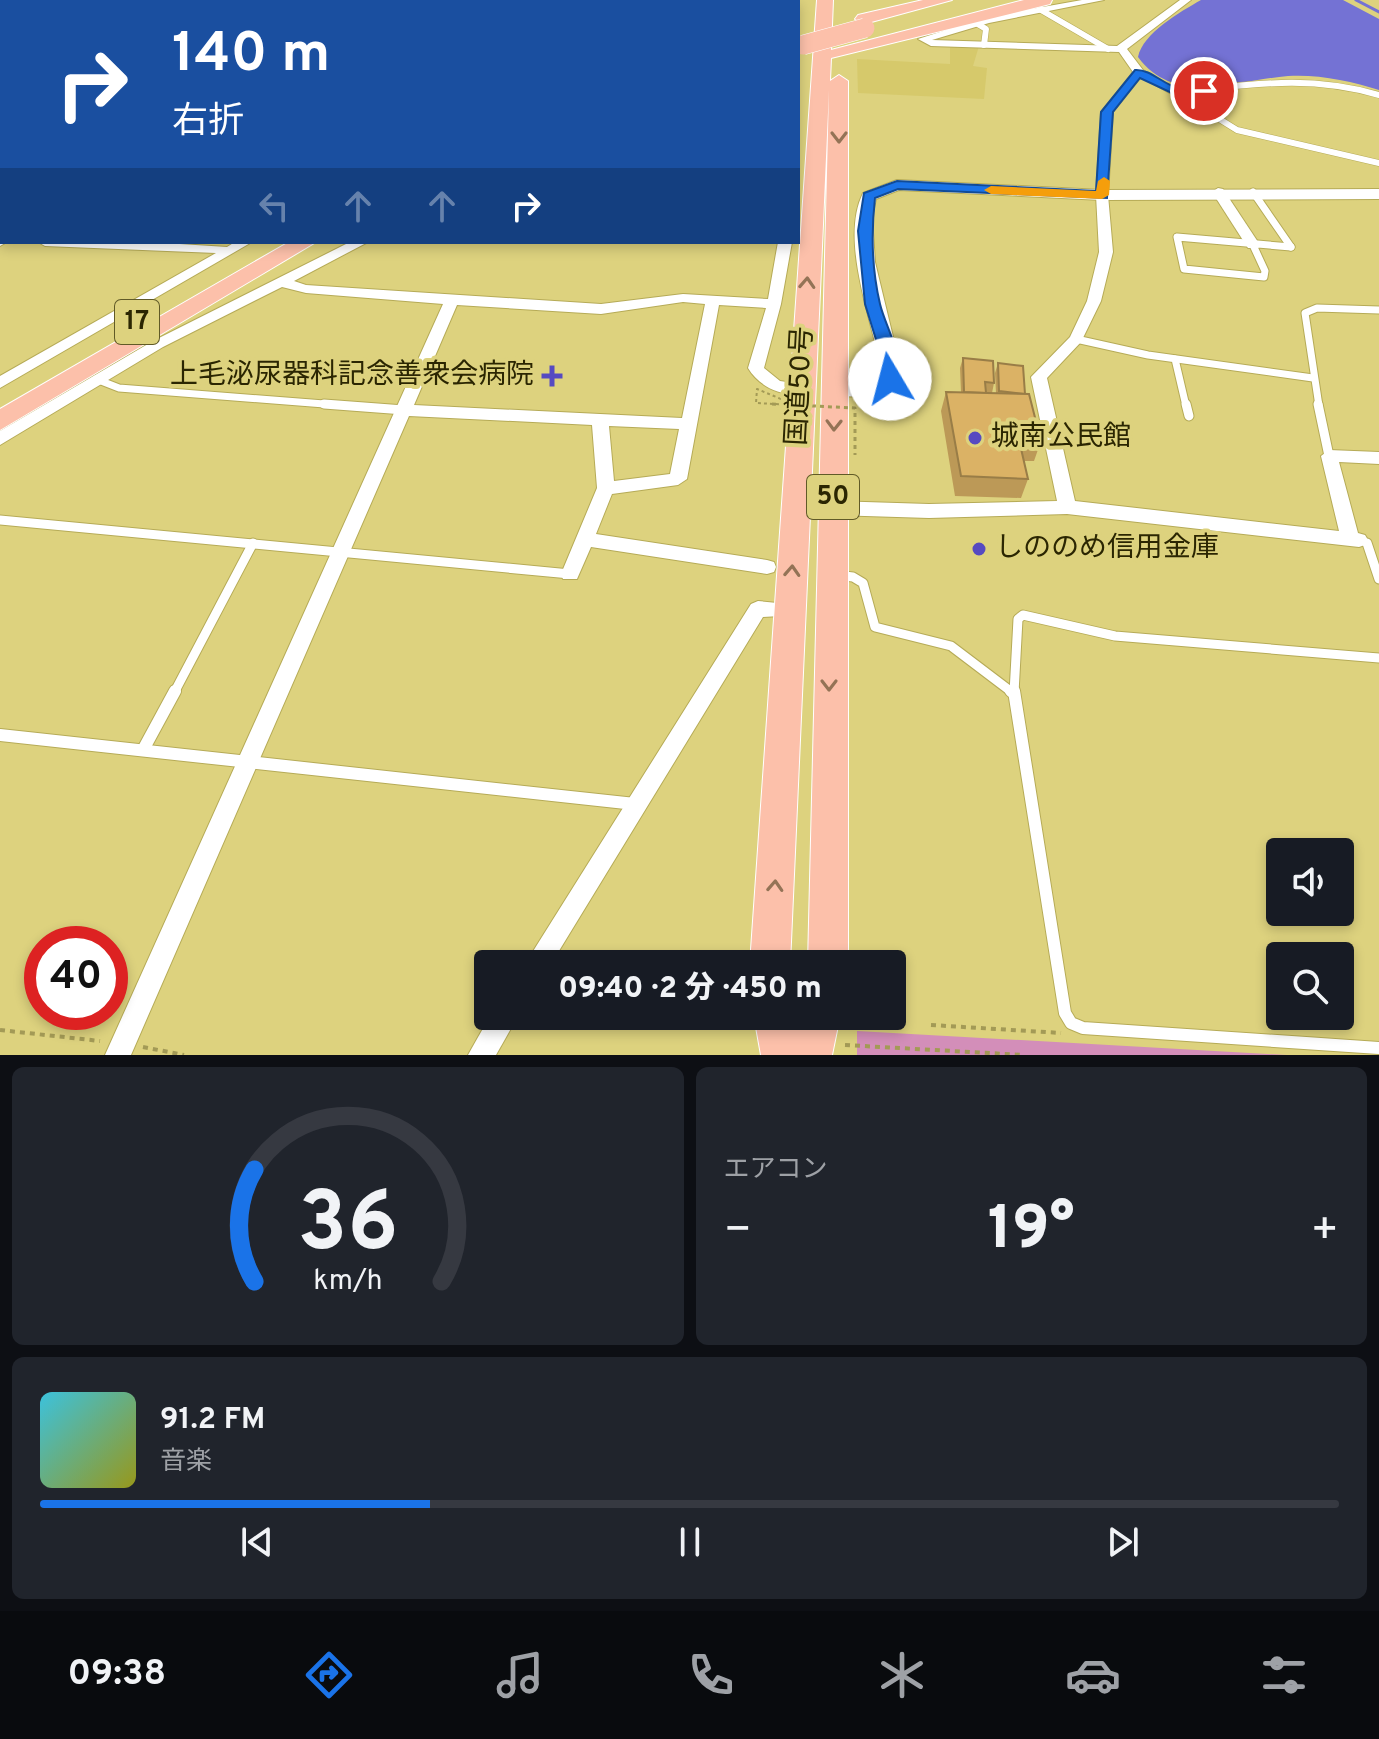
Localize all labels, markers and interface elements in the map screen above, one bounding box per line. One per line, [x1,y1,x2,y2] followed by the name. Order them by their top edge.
[172,21,330,91] text: 140 m
[40,32,144,136] icon: right
[1170,57,1238,125] pin
[1182,69,1226,113] icon: arrive
[172,100,244,146] text: 右折
[830,131,848,144] one-way arrow
[252,184,296,228] icon: left
[336,184,380,228] icon: ahead
[420,184,464,228] icon: ahead
[504,184,548,228] icon: right
[798,276,815,289] one-way arrow
[115,300,159,344] road number: 17
[780,325,822,447] street label: 国道50号
[848,337,932,421] position arrow
[170,358,534,394] place label: 上毛泌尿器科記念善衆会病院
[541,365,563,387] marker: 上毛泌尿器科記念善衆会病院
[825,419,842,432] one-way arrow
[991,420,1131,456] place label: 城南公民館
[966,429,984,447] marker: 城南公民館
[807,475,859,519] road number: 50
[995,531,1219,567] place label: しののめ信用金庫
[970,540,988,558] marker: しののめ信用金庫
[784,564,801,577] one-way arrow
[820,679,838,692] one-way arrow
[1266,838,1354,1030] map controls
[1266,838,1354,926] button: sound
[766,879,783,892] one-way arrow
[24,926,128,1030] speed limit sign: 40
[1266,942,1354,1030] button: search
[558,971,822,1008] text: 09:40 · 2 分 · 450 m
[724,1154,828,1187] text: エアコン
[297,1175,398,1280] text: 36
[988,1194,1075,1270] text: 19°
[724,1204,752,1260] text: −
[1311,1204,1339,1260] text: +
[313,1264,382,1300] text: km/h
[160,1402,265,1439] text: 91.2 FM
[160,1446,212,1479] text: 音楽
[235,1520,279,1564] icon: previous
[668,1520,712,1564] icon: pause
[1101,1520,1145,1564] icon: next
[301,1647,357,1703] icon: directions
[492,1647,548,1703] icon: music
[683,1647,739,1703] icon: phone
[874,1647,930,1703] icon: climate
[1065,1647,1121,1703] icon: car
[1256,1647,1312,1703] icon: filters
[67,1652,166,1698] text: 09:38

